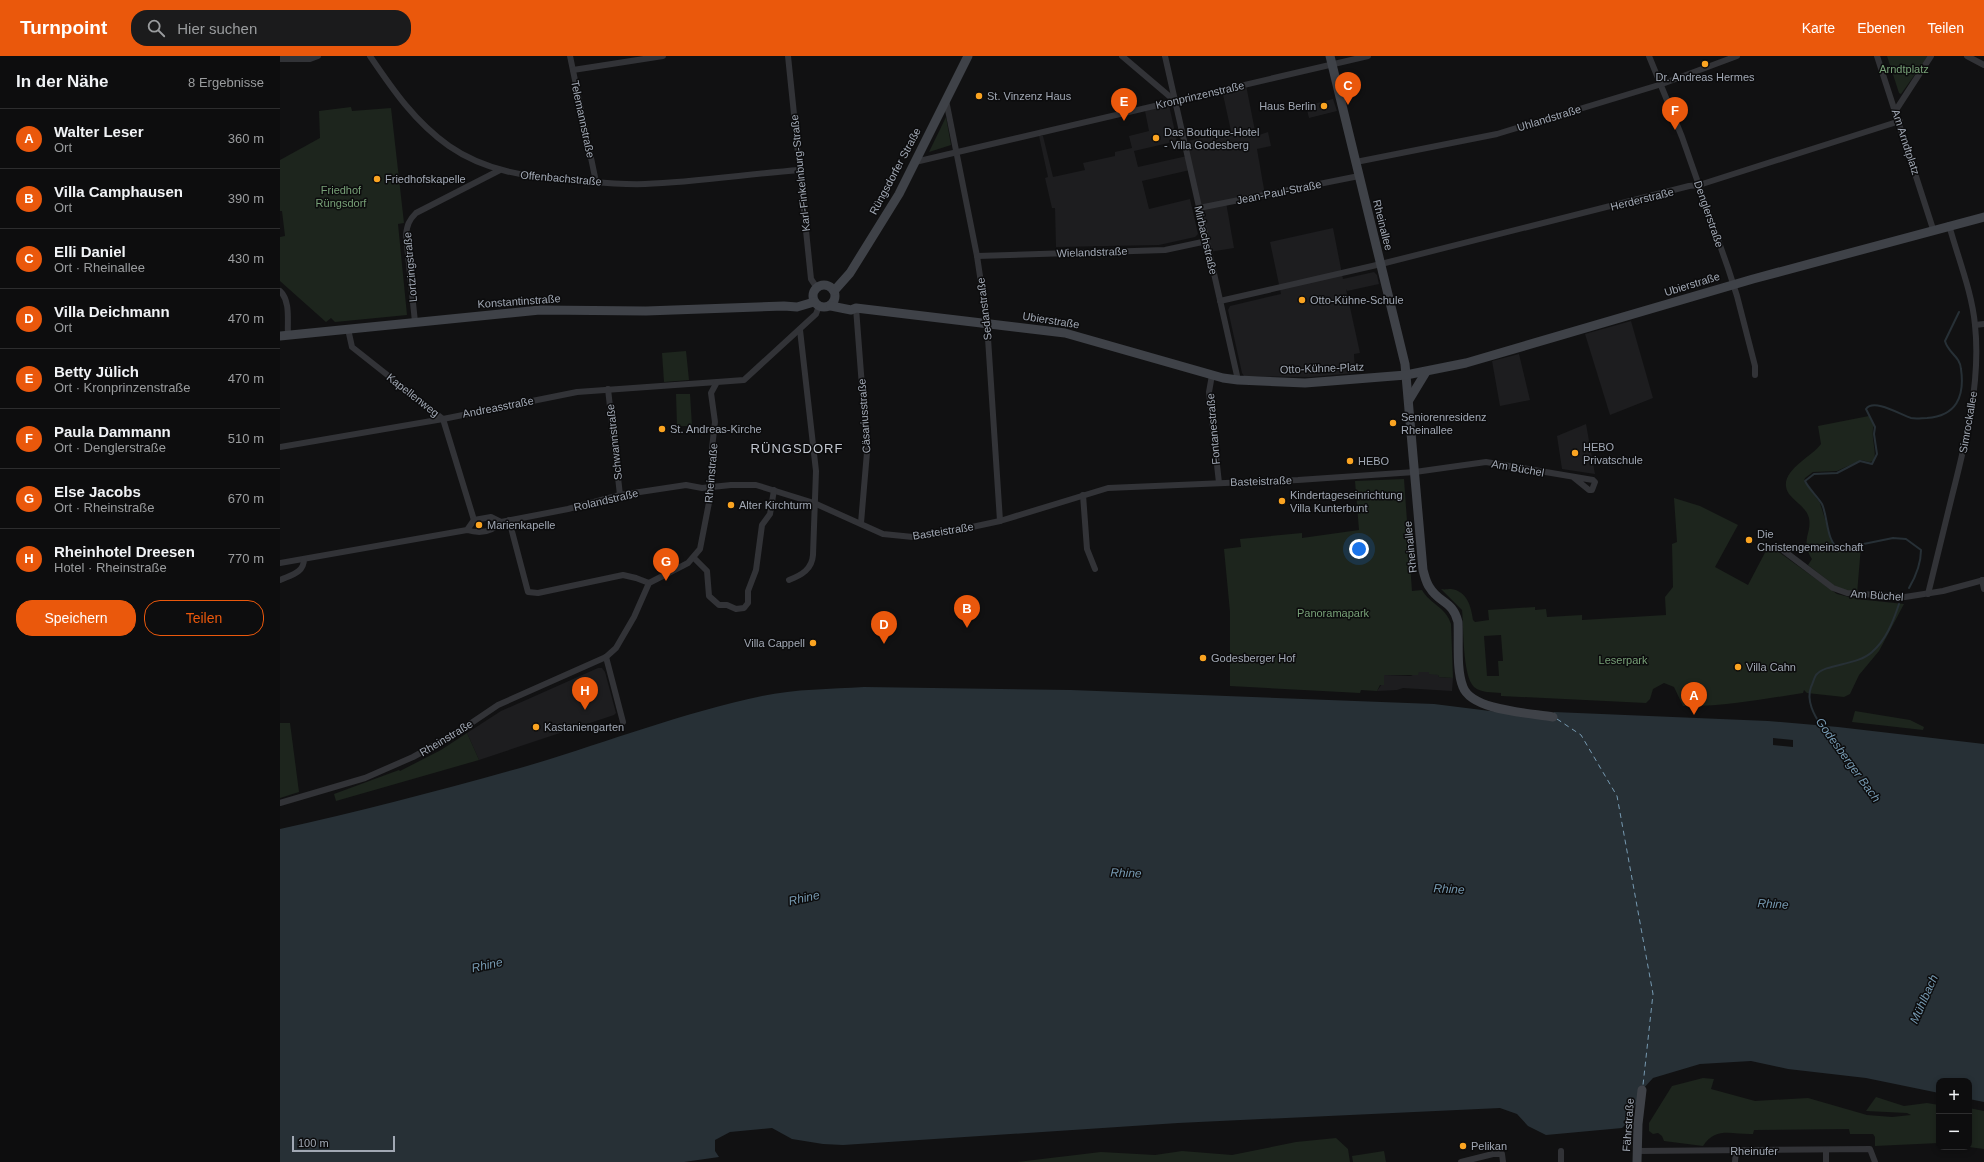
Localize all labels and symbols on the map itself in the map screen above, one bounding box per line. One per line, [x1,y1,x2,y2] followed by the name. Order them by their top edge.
[1700,59,1710,69] marker: Dr. Andreas Hermes
[1879,63,1929,75] park label: Arndtplatz
[1655,71,1755,83] place label: Dr. Andreas Hermes
[1335,72,1361,105] pin: C
[569,79,597,159] street label: Telemannstraße
[1155,79,1245,111] street label: Kronprinzenstraße
[1111,88,1137,121] pin: E
[987,90,1072,102] place label: St. Vinzenz Haus
[974,91,984,101] marker: St. Vinzenz Haus
[1662,97,1688,130] pin: F
[1259,100,1316,112] place label: Haus Berlin
[1319,101,1329,111] marker: Haus Berlin
[1516,103,1582,133] street label: Uhlandstraße
[1890,108,1922,176] street label: Am Arndtplatz
[788,114,812,232] street label: Karl-Finkelnburg-Straße
[867,126,923,216] street label: Rüngsdorfer Straße
[1164,126,1259,151] place label: Das Boutique-Hotel - Villa Godesberg
[1151,133,1161,143] marker: Das Boutique-Hotel - Villa Godesberg
[520,168,602,188] street label: Offenbachstraße
[385,173,466,185] place label: Friedhofskapelle
[372,174,382,184] marker: Friedhofskapelle
[1236,178,1322,206] street label: Jean-Paul-Straße
[1692,179,1726,249] street label: Denglerstraße
[316,184,367,209] park label: Friedhof Rüngsdorf
[1609,185,1675,213] street label: Herderstraße
[1371,198,1395,252] street label: Rheinallee
[1192,204,1220,276] street label: Mirbachstraße
[401,231,419,303] street label: Lortzingstraße
[1056,245,1128,259] street label: Wielandstraße
[1663,270,1721,298] street label: Ubierstraße
[974,277,994,341] street label: Sedanstraße
[477,292,561,310] street label: Konstantinstraße
[1310,294,1404,306] place label: Otto-Kühne-Schule
[1297,295,1307,305] marker: Otto-Kühne-Schule
[1022,310,1080,330] street label: Ubierstraße
[1280,361,1364,375] street label: Otto-Kühne-Platz
[384,371,442,419] street label: Kapellenweg
[855,378,873,454] street label: Cäsariusstraße
[1957,390,1979,454] street label: Simrockallee
[1204,393,1222,465] street label: Fontanestraße
[461,394,535,420] street label: Andreasstraße
[604,403,624,481] street label: Schwannstraße
[1401,411,1487,436] place label: Seniorenresidenz Rheinallee
[1388,418,1398,428] marker: Seniorenresidenz Rheinallee
[670,423,762,435] place label: St. Andreas-Kirche
[657,424,667,434] marker: St. Andreas-Kirche
[751,441,843,456] district label: RÜNGSDORF
[1583,441,1643,466] place label: HEBO Privatschule
[702,443,720,503] street label: Rheinstraße
[1570,448,1580,458] marker: HEBO Privatschule
[1358,455,1390,467] place label: HEBO
[1345,456,1355,466] marker: HEBO
[1491,457,1545,479] street label: Am Büchel
[1230,474,1292,488] street label: Basteistraße
[572,487,640,513] street label: Rolandstraße
[1290,489,1403,514] place label: Kindertageseinrichtung Villa Kunterbunt
[1277,496,1287,506] marker: Kindertageseinrichtung Villa Kunterbunt
[739,499,812,511] place label: Alter Kirchturm
[726,500,736,510] marker: Alter Kirchturm
[487,519,555,531] place label: Marienkapelle
[474,520,484,530] marker: Marienkapelle
[912,520,974,542] street label: Basteistraße
[1401,521,1419,573] street label: Rheinallee
[1757,528,1863,553] place label: Die Christengemeinschaft
[1744,535,1754,545] marker: Die Christengemeinschaft
[1349,539,1369,559] your location
[653,548,679,581] pin: G
[1850,587,1904,603] street label: Am Büchel
[954,595,980,628] pin: B
[1297,607,1370,619] park label: Panoramapark
[871,611,897,644] pin: D
[744,637,805,649] place label: Villa Cappell
[808,638,818,648] marker: Villa Cappell
[1211,652,1296,664] place label: Godesberger Hof
[1198,653,1208,663] marker: Godesberger Hof
[1599,654,1648,666] park label: Leserpark
[1746,661,1796,673] place label: Villa Cahn
[1733,662,1743,672] marker: Villa Cahn
[572,677,598,710] pin: H
[1681,682,1707,715] pin: A
[1813,715,1883,805] water label: Godesberger Bach
[417,717,475,759] street label: Rheinstraße
[544,721,624,733] place label: Kastaniengarten
[531,722,541,732] marker: Kastaniengarten
[1110,865,1142,881] water label: Rhine
[1433,881,1465,897] water label: Rhine
[787,888,821,908] water label: Rhine
[1757,896,1789,912] water label: Rhine
[470,955,504,975] water label: Rhine
[1907,972,1941,1026] water label: Mühlbach
[1620,1098,1636,1152] street label: Fährstraße
[292,1134,395,1153] scale bar
[1471,1140,1507,1152] place label: Pelikan
[1458,1141,1468,1151] marker: Pelikan
[1730,1145,1778,1157] street label: Rheinufer

